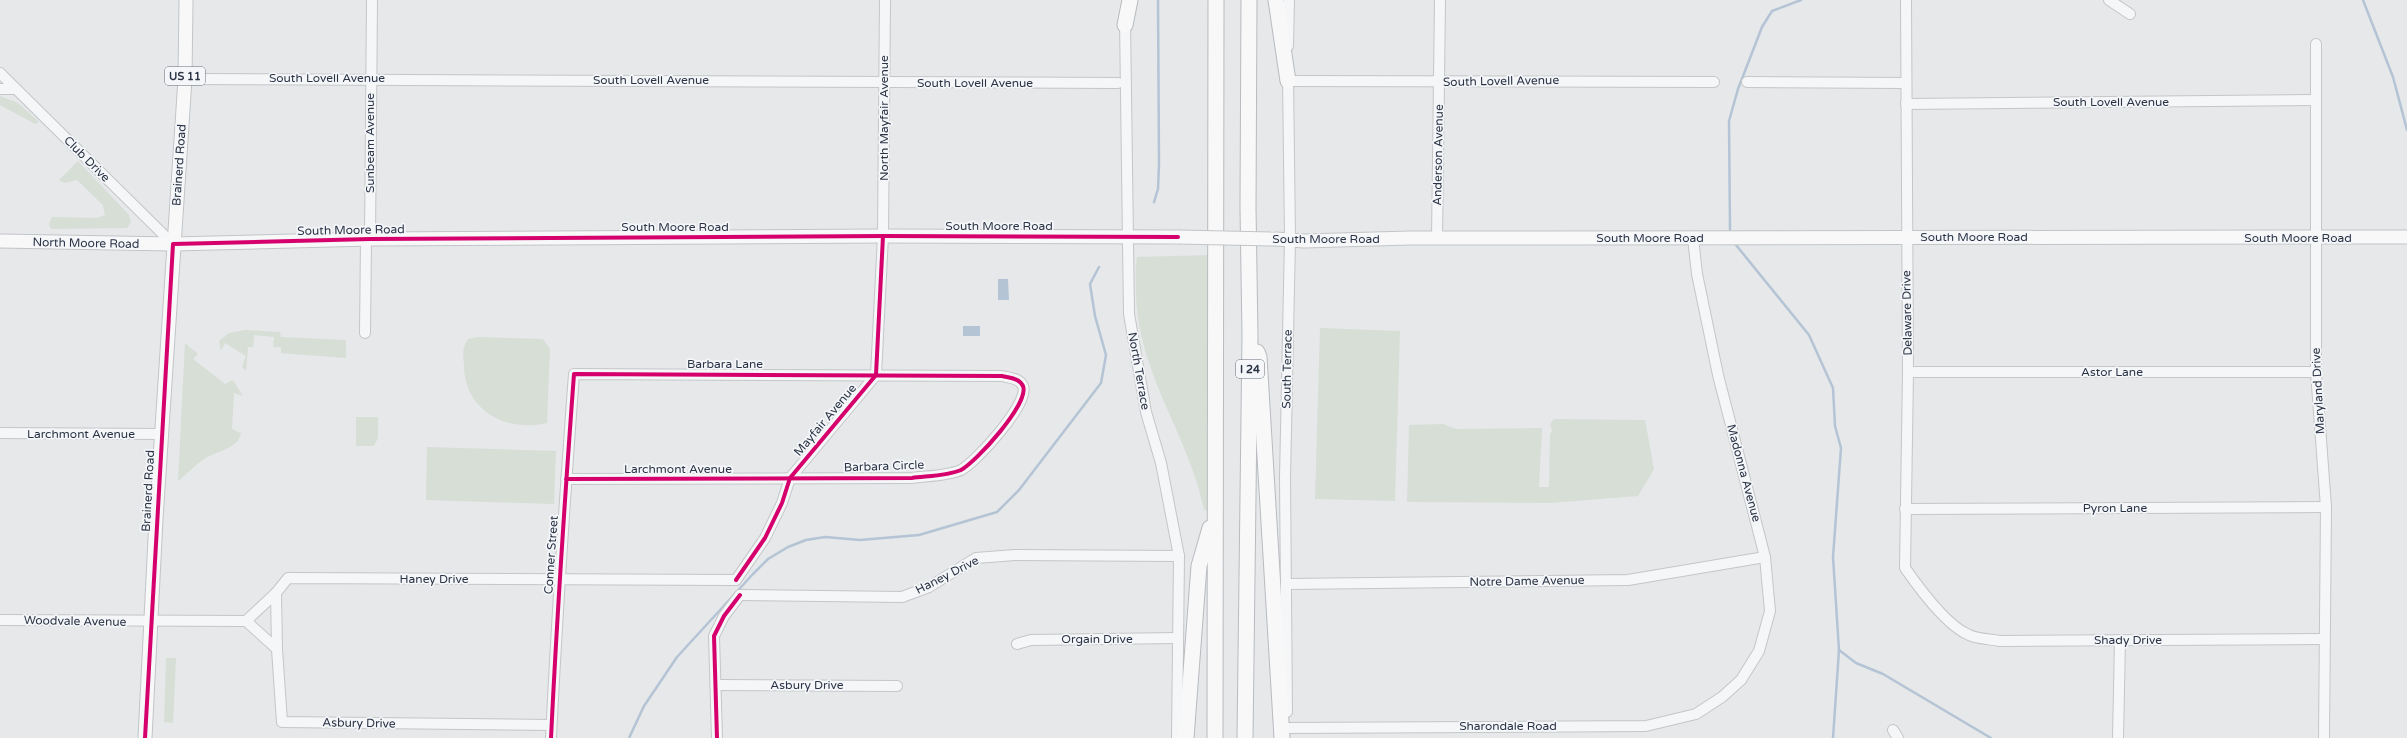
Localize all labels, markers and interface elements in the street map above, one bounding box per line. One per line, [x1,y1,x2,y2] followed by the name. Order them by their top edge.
[877,55,891,181] street label: North Mayfair Avenue
[165,67,205,85] road number: US 11
[269,71,385,85] street label: South Lovell Avenue
[593,73,709,87] street label: South Lovell Avenue
[1443,73,1559,89] street label: South Lovell Avenue
[917,76,1033,90] street label: South Lovell Avenue
[363,93,377,193] street label: Sunbeam Avenue
[2053,95,2169,109] street label: South Lovell Avenue
[1430,104,1446,206] street label: Anderson Avenue
[169,124,189,206] street label: Brainerd Road
[61,133,113,185] street label: Club Drive
[945,219,1053,233] street label: South Moore Road
[621,220,729,234] street label: South Moore Road
[297,222,405,238] street label: South Moore Road
[1920,230,2028,244] street label: South Moore Road
[1596,231,1704,245] street label: South Moore Road
[2244,231,2352,245] street label: South Moore Road
[1272,232,1380,246] street label: South Moore Road
[32,235,140,251] street label: North Moore Road
[1899,270,1915,356] street label: Delaware Drive
[1279,329,1295,409] street label: South Terrace
[1125,331,1153,411] street label: North Terrace
[2309,347,2327,435] street label: Maryland Drive
[687,357,763,371] street label: Barbara Lane
[1236,360,1264,378] road number: I 24
[2081,365,2143,379] street label: Astor Lane
[791,381,859,459] street label: Mayfair Avenue
[1724,423,1764,524] street label: Madonna Avenue
[27,427,135,441] street label: Larchmont Avenue
[139,450,157,532] street label: Brainerd Road
[844,458,925,474] street label: Barbara Circle
[624,462,732,476] street label: Larchmont Avenue
[2083,501,2147,515] street label: Pyron Lane
[541,515,561,595] street label: Conner Street
[913,553,981,597] street label: Haney Drive
[400,572,469,586] street label: Haney Drive
[1469,573,1585,589] street label: Notre Dame Avenue
[24,613,127,629] street label: Woodvale Avenue
[1061,632,1133,646] street label: Orgain Drive
[2094,633,2162,647] street label: Shady Drive
[770,678,844,692] street label: Asbury Drive
[322,715,396,731] street label: Asbury Drive
[1459,719,1557,733] street label: Sharondale Road

